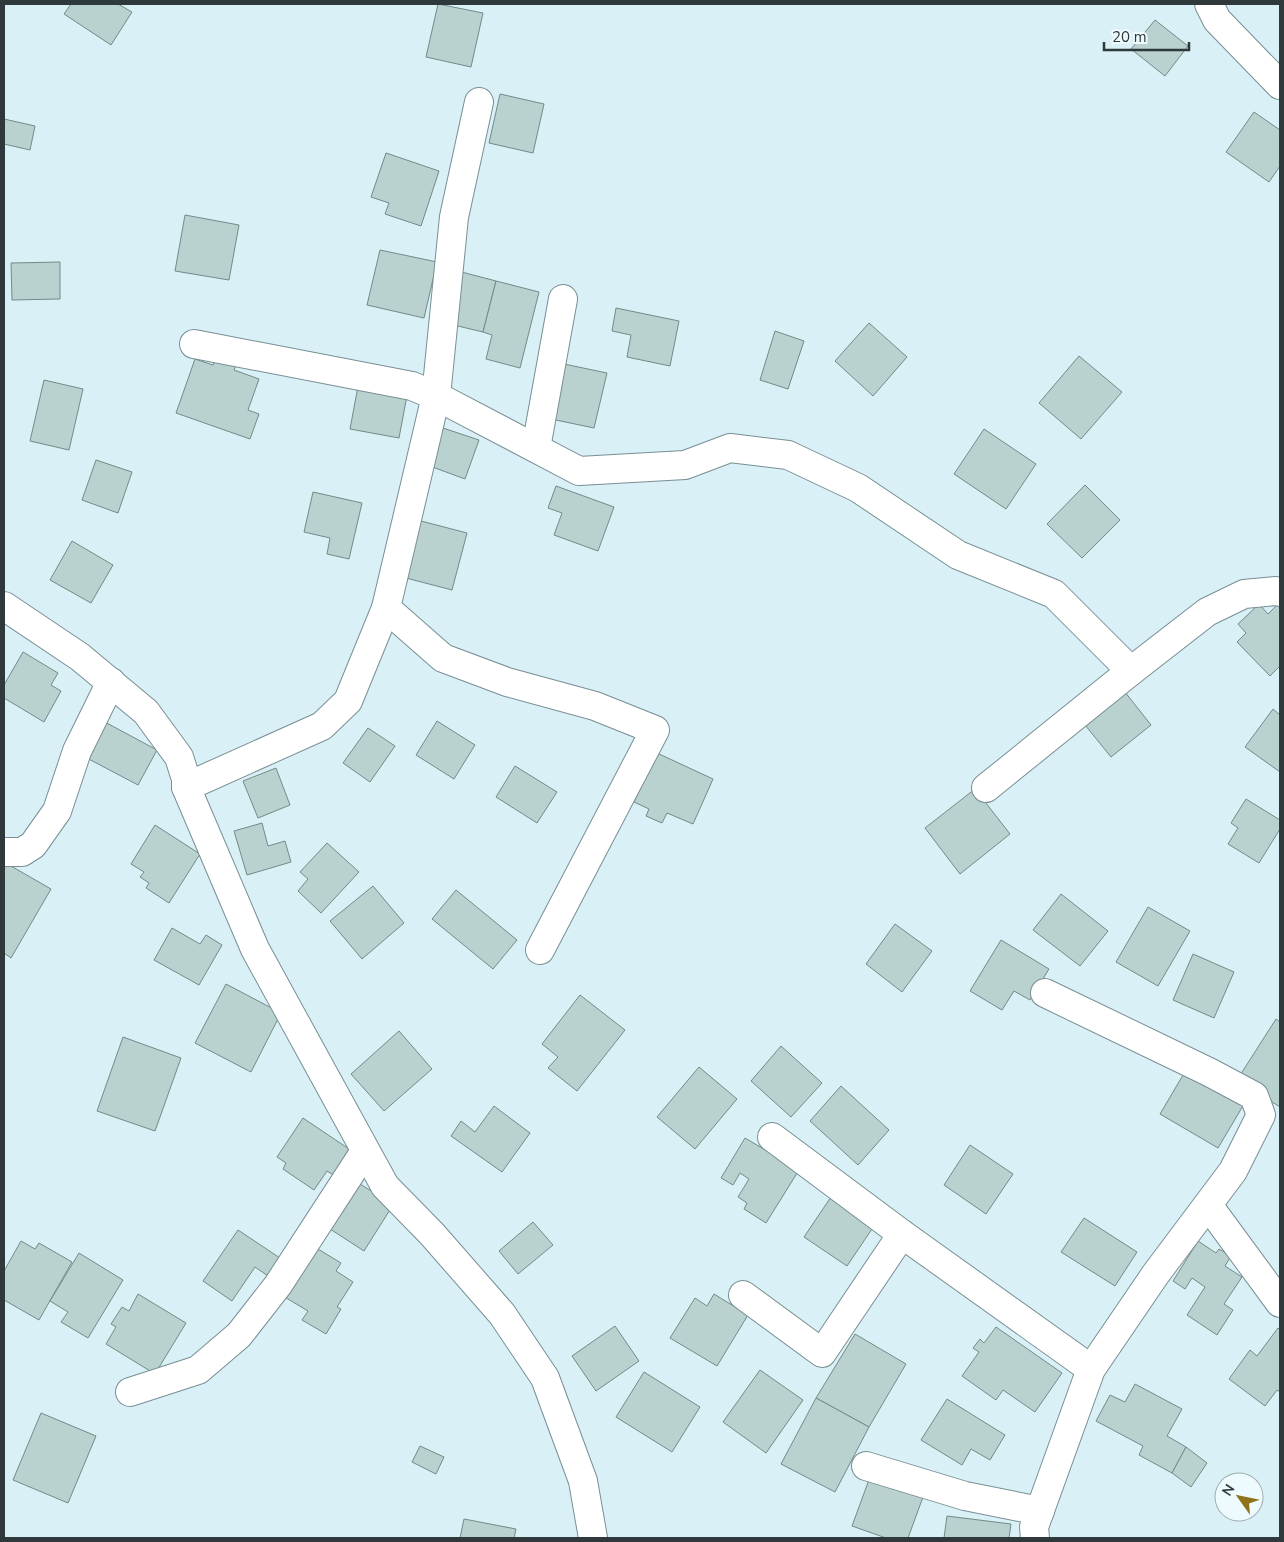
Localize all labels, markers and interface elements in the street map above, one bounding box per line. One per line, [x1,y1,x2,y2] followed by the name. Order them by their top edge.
[1104,20,1189,52] scale bar
[1112,27,1147,47] text: 20 m
[1214,1472,1264,1522] north arrow
[1218,1481,1239,1500] text: N

